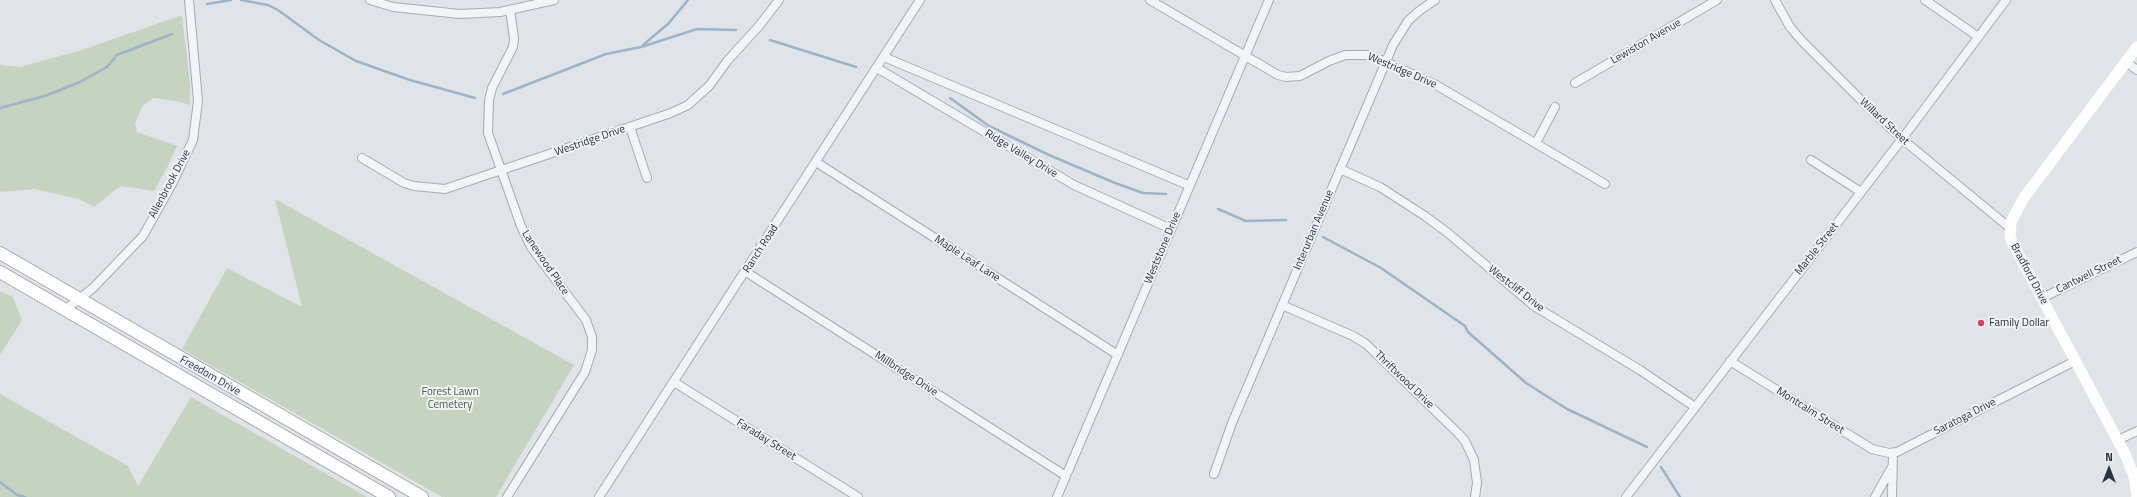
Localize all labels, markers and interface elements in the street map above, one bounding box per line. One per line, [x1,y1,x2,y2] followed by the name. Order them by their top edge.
[1608,17,1684,67] street label: Lewiston Avenue
[1365,51,1439,91] street label: Westridge Drive
[1856,96,1912,148] street label: Willard Street
[553,123,627,159] street label: Westridge Drive
[982,127,1060,181] street label: Ridge Valley Drive
[146,147,194,221] street label: Allenbrook Drive
[1291,188,1337,272] street label: Interurban Avenue
[1142,210,1184,286] street label: Weststone Drive
[1792,220,1842,278] street label: Marble Street
[740,222,782,276] street label: Ranch Road
[518,228,572,298] street label: Lanewood Place
[932,233,1002,285] street label: Maple Leaf Lane
[2007,241,2051,307] street label: Bradford Drive
[2054,254,2124,296] street label: Cantwell Street
[1485,263,1547,315] street label: Westcliff Drive
[1989,316,2049,330] place label: Family Dollar
[1976,318,1986,328] marker: Family Dollar
[1371,348,1437,412] street label: Thriftwood Drive
[872,349,940,399] street label: Millbridge Drive
[177,353,243,399] street label: Freedom Drive
[421,385,479,411] park label: Forest Lawn Cemetery
[1774,385,1846,437] street label: Montcalm Street
[1932,396,1998,438] street label: Saratoga Drive
[734,416,798,464] street label: Faraday Street
[2089,449,2129,489] north arrow
[2105,449,2113,465] text: N

